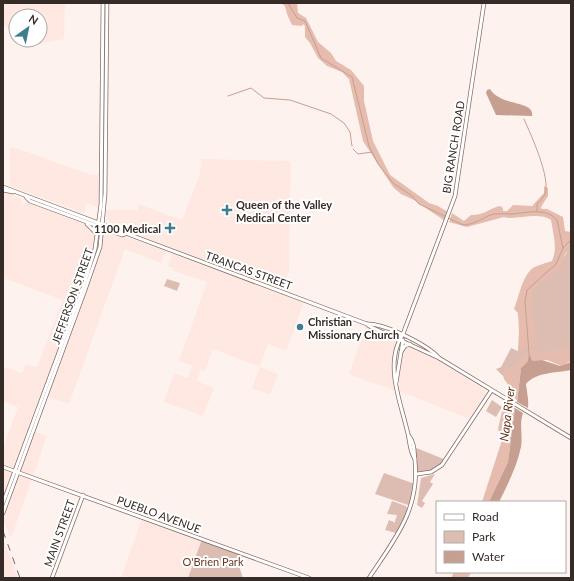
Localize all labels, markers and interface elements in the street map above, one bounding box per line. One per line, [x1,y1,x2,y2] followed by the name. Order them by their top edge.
[8,8,48,48] north arrow
[27,11,41,27] text: N
[439,100,467,194] street label: BIG RANCH ROAD
[236,198,332,224] place label: Queen of the Valley Medical Center
[221,204,233,216] marker: Queen of the Valley Medical Center
[94,222,161,235] place label: 1100 Medical
[164,222,176,234] marker: 1100 Medical
[49,246,96,346] street label: JEFFERSON STREET
[204,248,295,292] street label: TRANCAS STREET
[308,315,399,341] place label: Christian Missionary Church
[295,322,305,332] marker: Christian Missionary Church
[496,385,518,442] water label: Napa River
[115,493,203,535] street label: PUEBLO AVENUE
[41,497,77,568] street label: MAIN STREET
[436,501,566,573] legend
[472,509,499,524] text: Road
[472,529,496,544] text: Park
[472,549,505,564] text: Water
[183,555,244,568] park label: O'Brien Park

